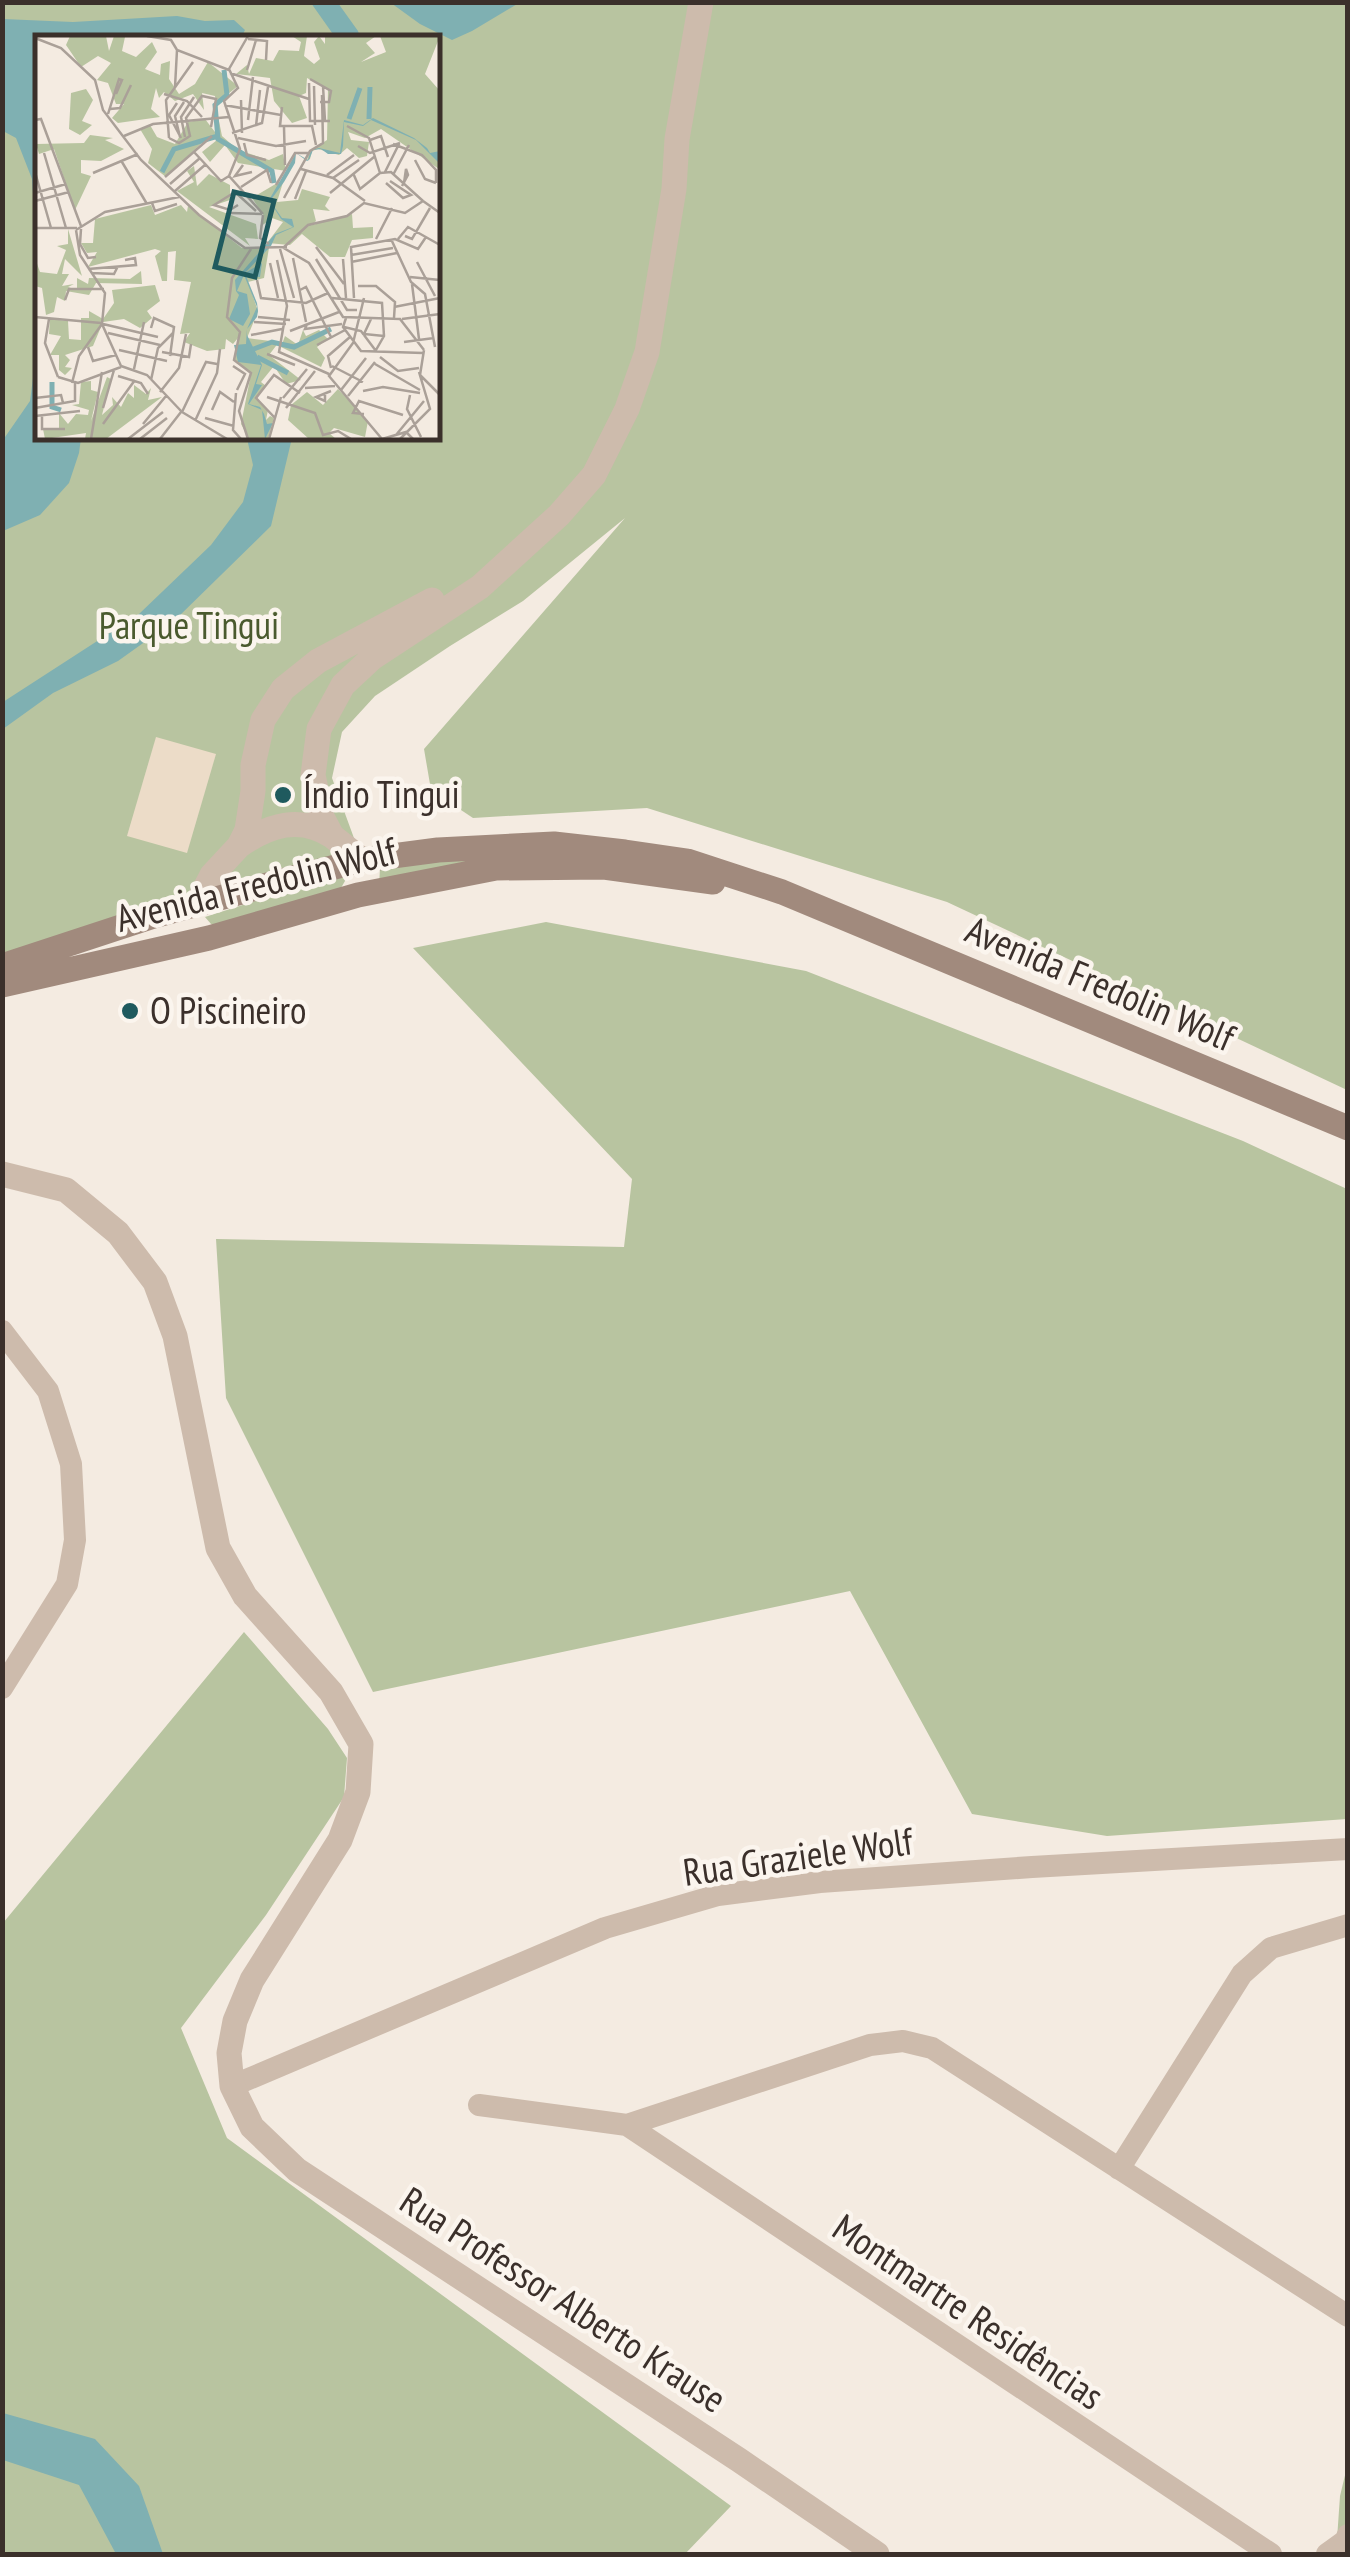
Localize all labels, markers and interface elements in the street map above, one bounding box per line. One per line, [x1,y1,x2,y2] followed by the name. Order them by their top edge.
[35,35,440,440] inset map
[99,600,279,649] park label: Parque Tingui
[303,769,460,818] place label: Índio Tingui
[272,784,294,806] marker: Índio Tingui
[110,825,402,942] street label: Avenida Fredolin Wolf
[959,904,1243,1062] street label: Avenida Fredolin Wolf
[150,985,306,1034] place label: O Piscineiro
[119,1000,141,1022] marker: O Piscineiro
[680,1815,917,1896] street label: Rua Graziele Wolf
[392,2175,736,2422] street label: Rua Professor Alberto Krause
[824,2202,1113,2419] street label: Montmartre Residências

